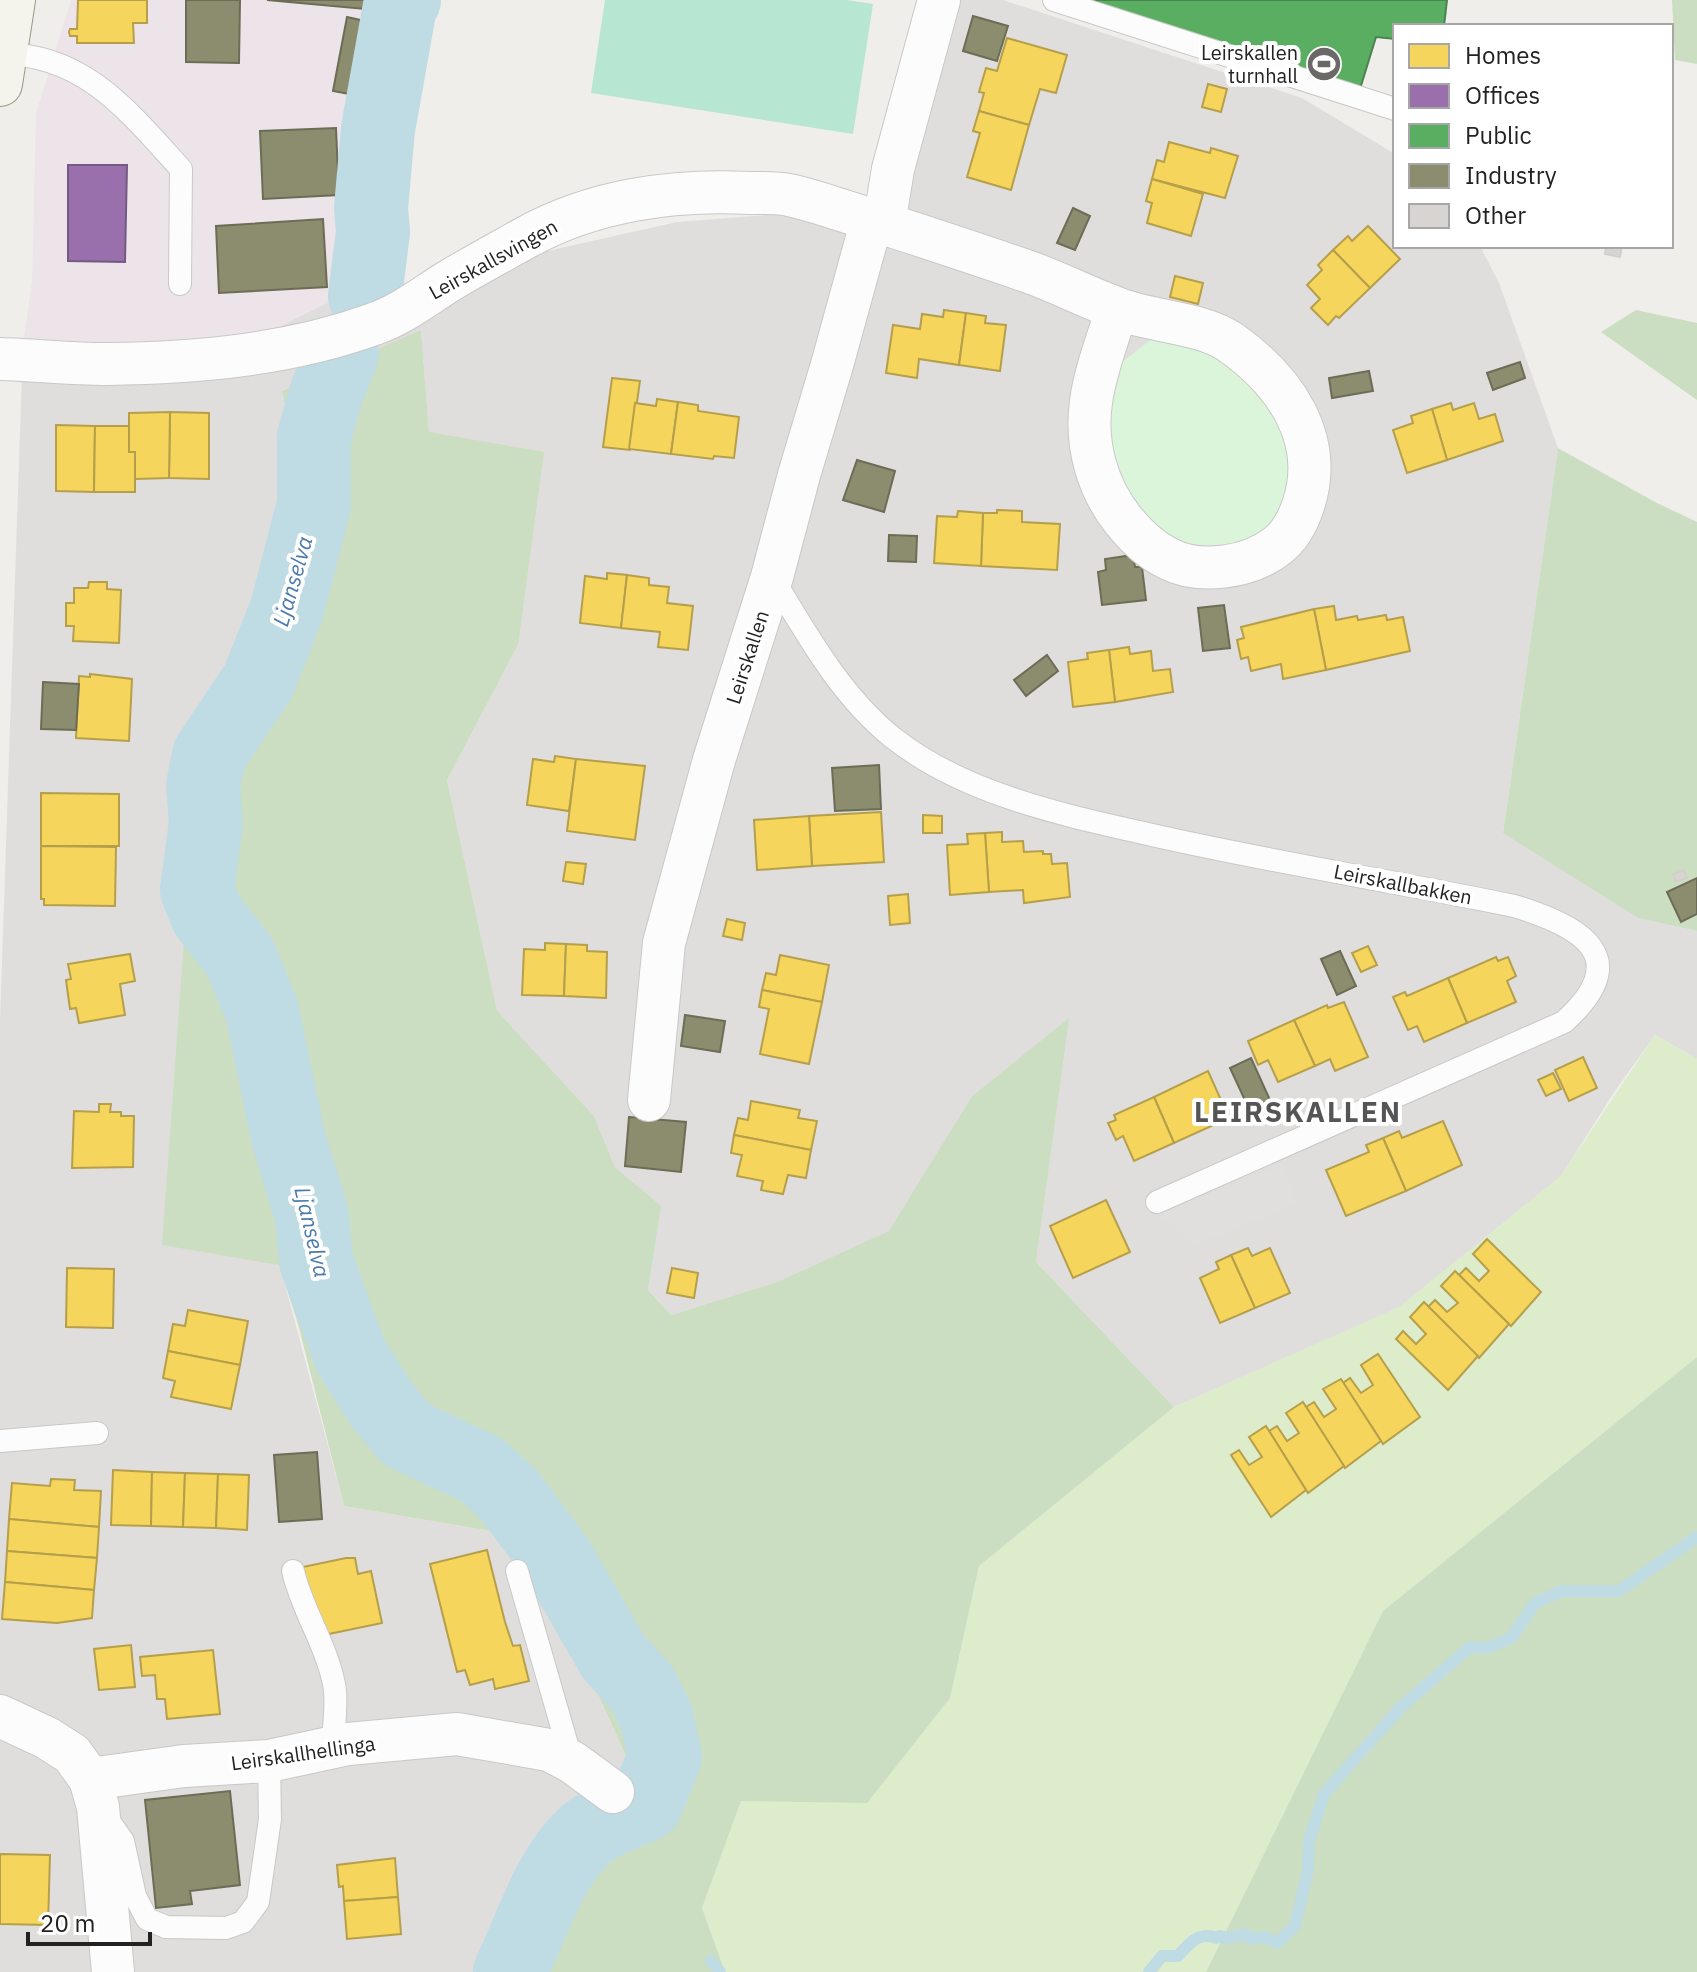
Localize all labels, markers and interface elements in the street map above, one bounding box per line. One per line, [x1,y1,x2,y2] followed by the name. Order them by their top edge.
[1393,24,1673,248] legend
[1201,39,1298,89] place label: Leirskallen turnhall
[1465,39,1541,71] text: Homes
[1305,45,1343,83] sports icon: Leirskallen turnhall
[1465,79,1540,111] text: Offices
[1465,119,1532,151] text: Public
[1465,159,1557,191] text: Industry
[1465,199,1526,231] text: Other
[424,212,562,306] street label: Leirskallsvingen
[265,533,319,629] water label: Ljanselva
[719,607,775,707] street label: Leirskallen
[1332,857,1474,911] street label: Leirskallbakken
[1194,1093,1402,1130] district label: LEIRSKALLEN
[289,1184,337,1280] water label: Ljanselva
[229,1729,377,1776] street label: Leirskallhellinga
[28,1896,150,1946] scale bar
[40,1907,95,1939] text: 20 m

